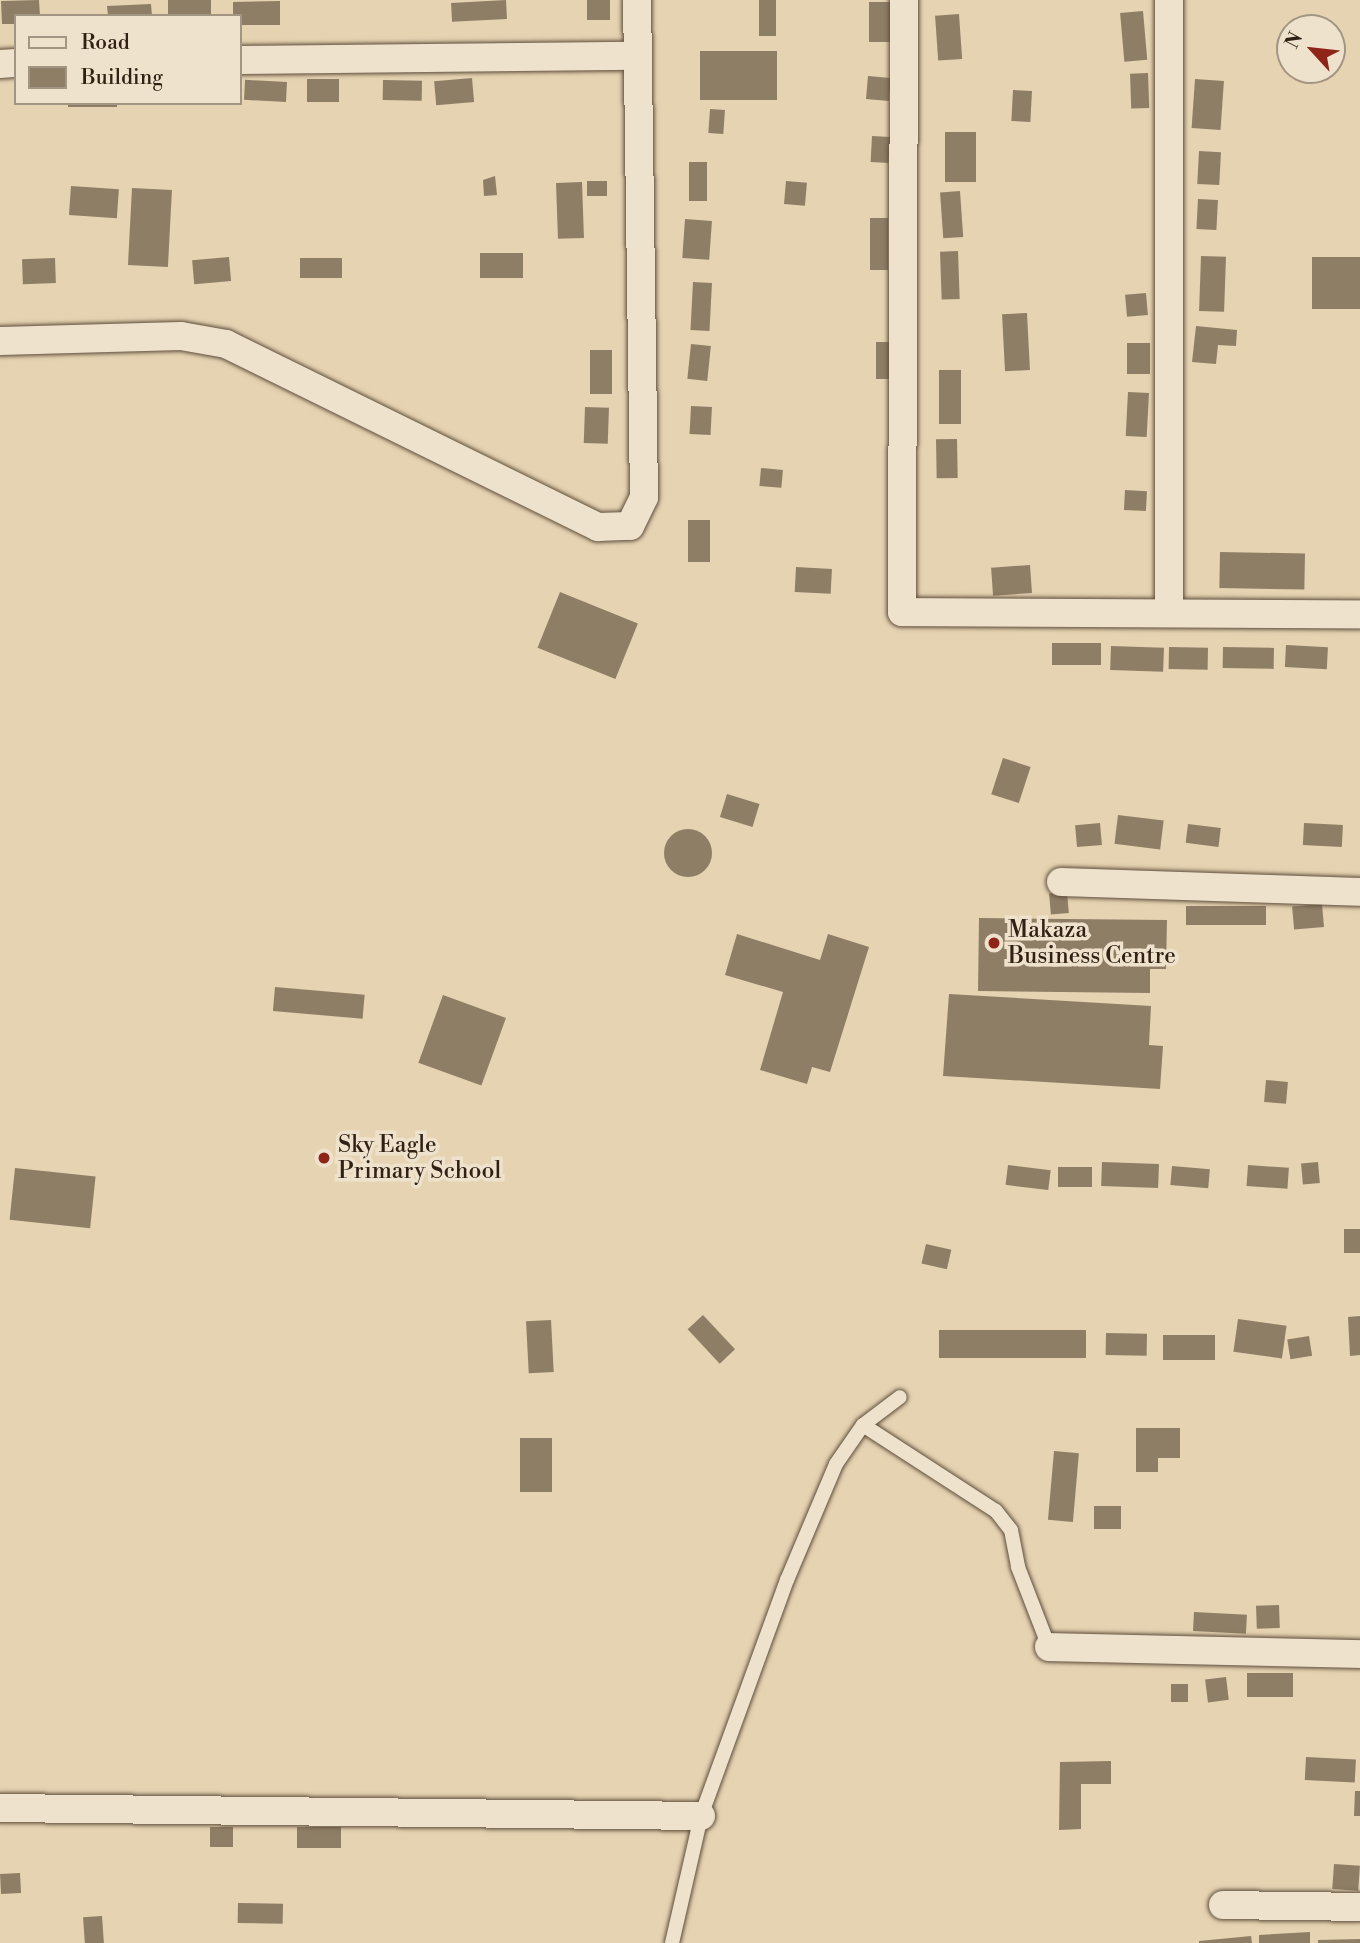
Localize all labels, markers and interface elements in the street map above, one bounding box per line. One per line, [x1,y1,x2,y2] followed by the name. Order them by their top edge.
[14,14,242,105] legend
[1276,14,1346,84] north arrow
[1280,28,1308,53] text: N
[81,30,130,56] text: Road
[81,65,163,91] text: Building
[1008,916,1176,970] place label: Makaza Business Centre
[986,935,1002,951] marker: Makaza Business Centre
[338,1131,501,1185] place label: Sky Eagle Primary School
[316,1150,332,1166] marker: Sky Eagle Primary School

